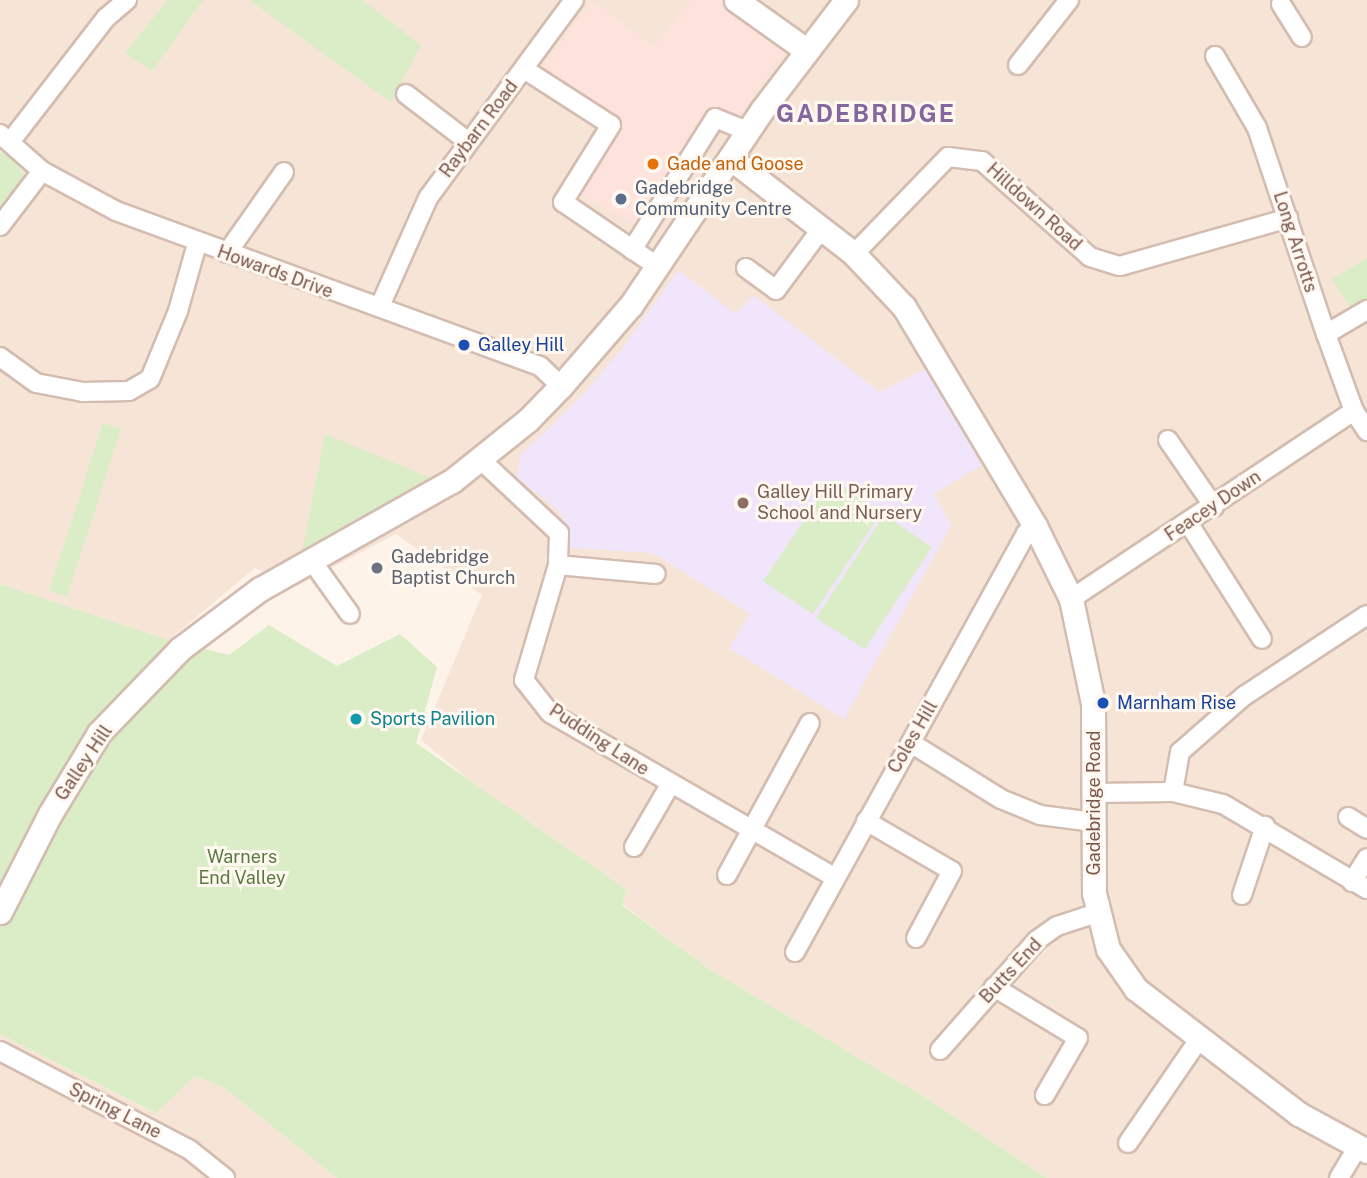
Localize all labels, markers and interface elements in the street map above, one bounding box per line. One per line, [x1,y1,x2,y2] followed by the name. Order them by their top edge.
[435,76,523,182] street label: Raybarn Road
[777,100,955,128] district label: GADEBRIDGE
[667,153,804,175] place label: Gade and Goose
[645,156,661,172] marker: Gade and Goose
[982,159,1086,255] street label: Hilldown Road
[635,178,792,220] place label: Gadebridge Community Centre
[1269,189,1321,295] street label: Long Arrotts
[613,191,629,207] marker: Gadebridge Community Centre
[214,241,336,303] street label: Howards Drive
[478,334,564,356] place label: Galley Hill
[456,337,472,353] marker: Galley Hill
[1161,466,1265,546] street label: Feacey Down
[757,482,922,524] place label: Galley Hill Primary School and Nursery
[735,495,751,511] marker: Galley Hill Primary School and Nursery
[391,547,515,590] place label: Gadebridge Baptist Church
[369,560,385,576] marker: Gadebridge Baptist Church
[1117,692,1236,714] place label: Marnham Rise
[1095,695,1111,711] marker: Marnham Rise
[884,697,942,777] street label: Coles Hill
[545,700,653,780] street label: Pudding Lane
[370,708,495,730] place label: Sports Pavilion
[348,711,364,727] marker: Sports Pavilion
[51,721,117,805] street label: Galley Hill
[1083,730,1105,876] street label: Gadebridge Road
[198,847,286,890] park label: Warners End Valley
[975,934,1047,1008] street label: Butts End
[65,1078,165,1144] street label: Spring Lane

